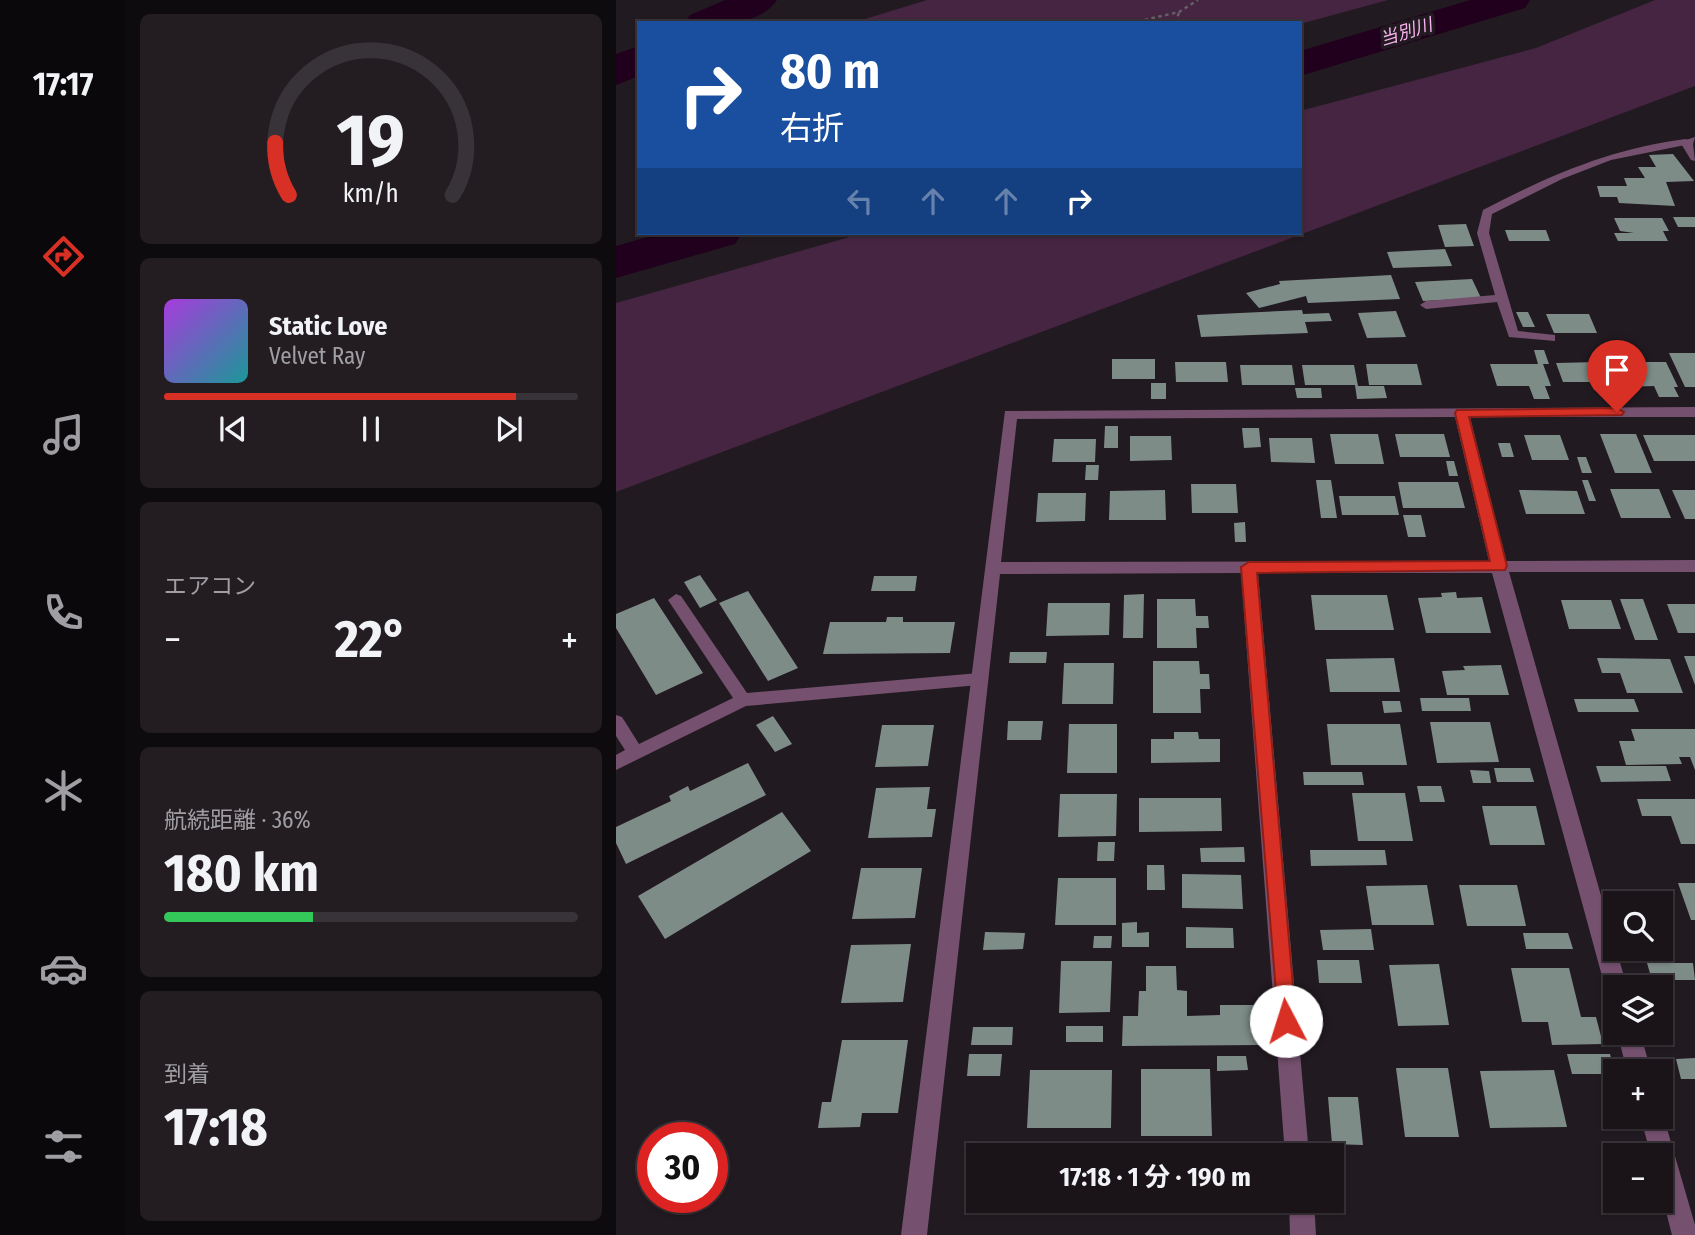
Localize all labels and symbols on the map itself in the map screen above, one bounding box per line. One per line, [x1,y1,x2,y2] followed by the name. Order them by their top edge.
[1377,13,1437,50] water label: 当別川
[1587,340,1647,412] pin
[1249,984,1323,1058] position arrow
[637,1122,728,1213] speed limit sign: 30

